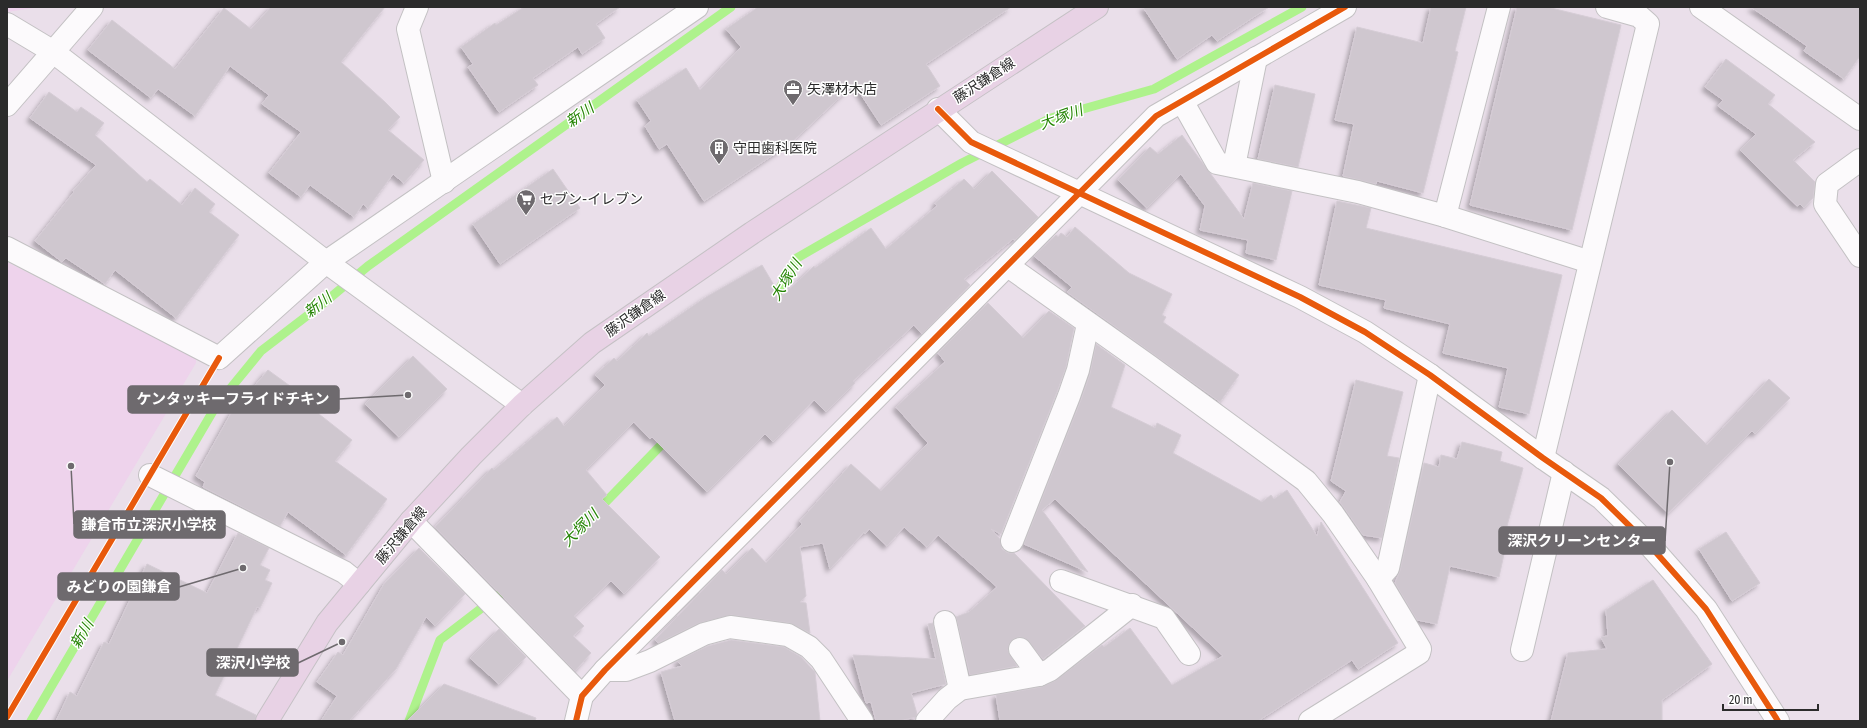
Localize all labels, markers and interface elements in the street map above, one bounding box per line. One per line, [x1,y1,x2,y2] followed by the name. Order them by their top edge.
[950,54,1018,107] street label: 藤沢鎌倉線
[782,78,804,106] office icon: 矢澤材木店
[807,81,877,98] place label: 矢澤材木店
[563,98,599,131] water label: 新川
[1037,100,1087,133] water label: 大塚川
[708,137,730,165] building icon: 守田歯科医院
[733,140,817,157] place label: 守田歯科医院
[515,188,537,216] supermarket icon: セブン-イレブン
[540,191,643,208] place label: セブン-イレブン
[766,254,807,304] water label: 大塚川
[602,286,669,340] street label: 藤沢鎌倉線
[301,287,337,321] water label: 新川
[128,386,339,413] callout: ケンタッキーフライドチキン
[136,390,330,408] text: ケンタッキーフライドチキン
[372,503,430,568] street label: 藤沢鎌倉線
[558,504,604,550] water label: 大塚川
[74,511,225,538] callout: 鎌倉市立深沢小学校
[80,516,217,534] text: 鎌倉市立深沢小学校
[1499,527,1665,554] callout: 深沢クリーンセンター
[1507,532,1657,550] text: 深沢クリーンセンター
[58,573,179,600] callout: みどりの園鎌倉
[66,578,172,596] text: みどりの園鎌倉
[67,615,98,651] water label: 新川
[207,649,298,676] callout: 深沢小学校
[215,654,291,672] text: 深沢小学校
[1723,686,1818,712] scale bar
[1729,693,1753,707] text: 20 m

